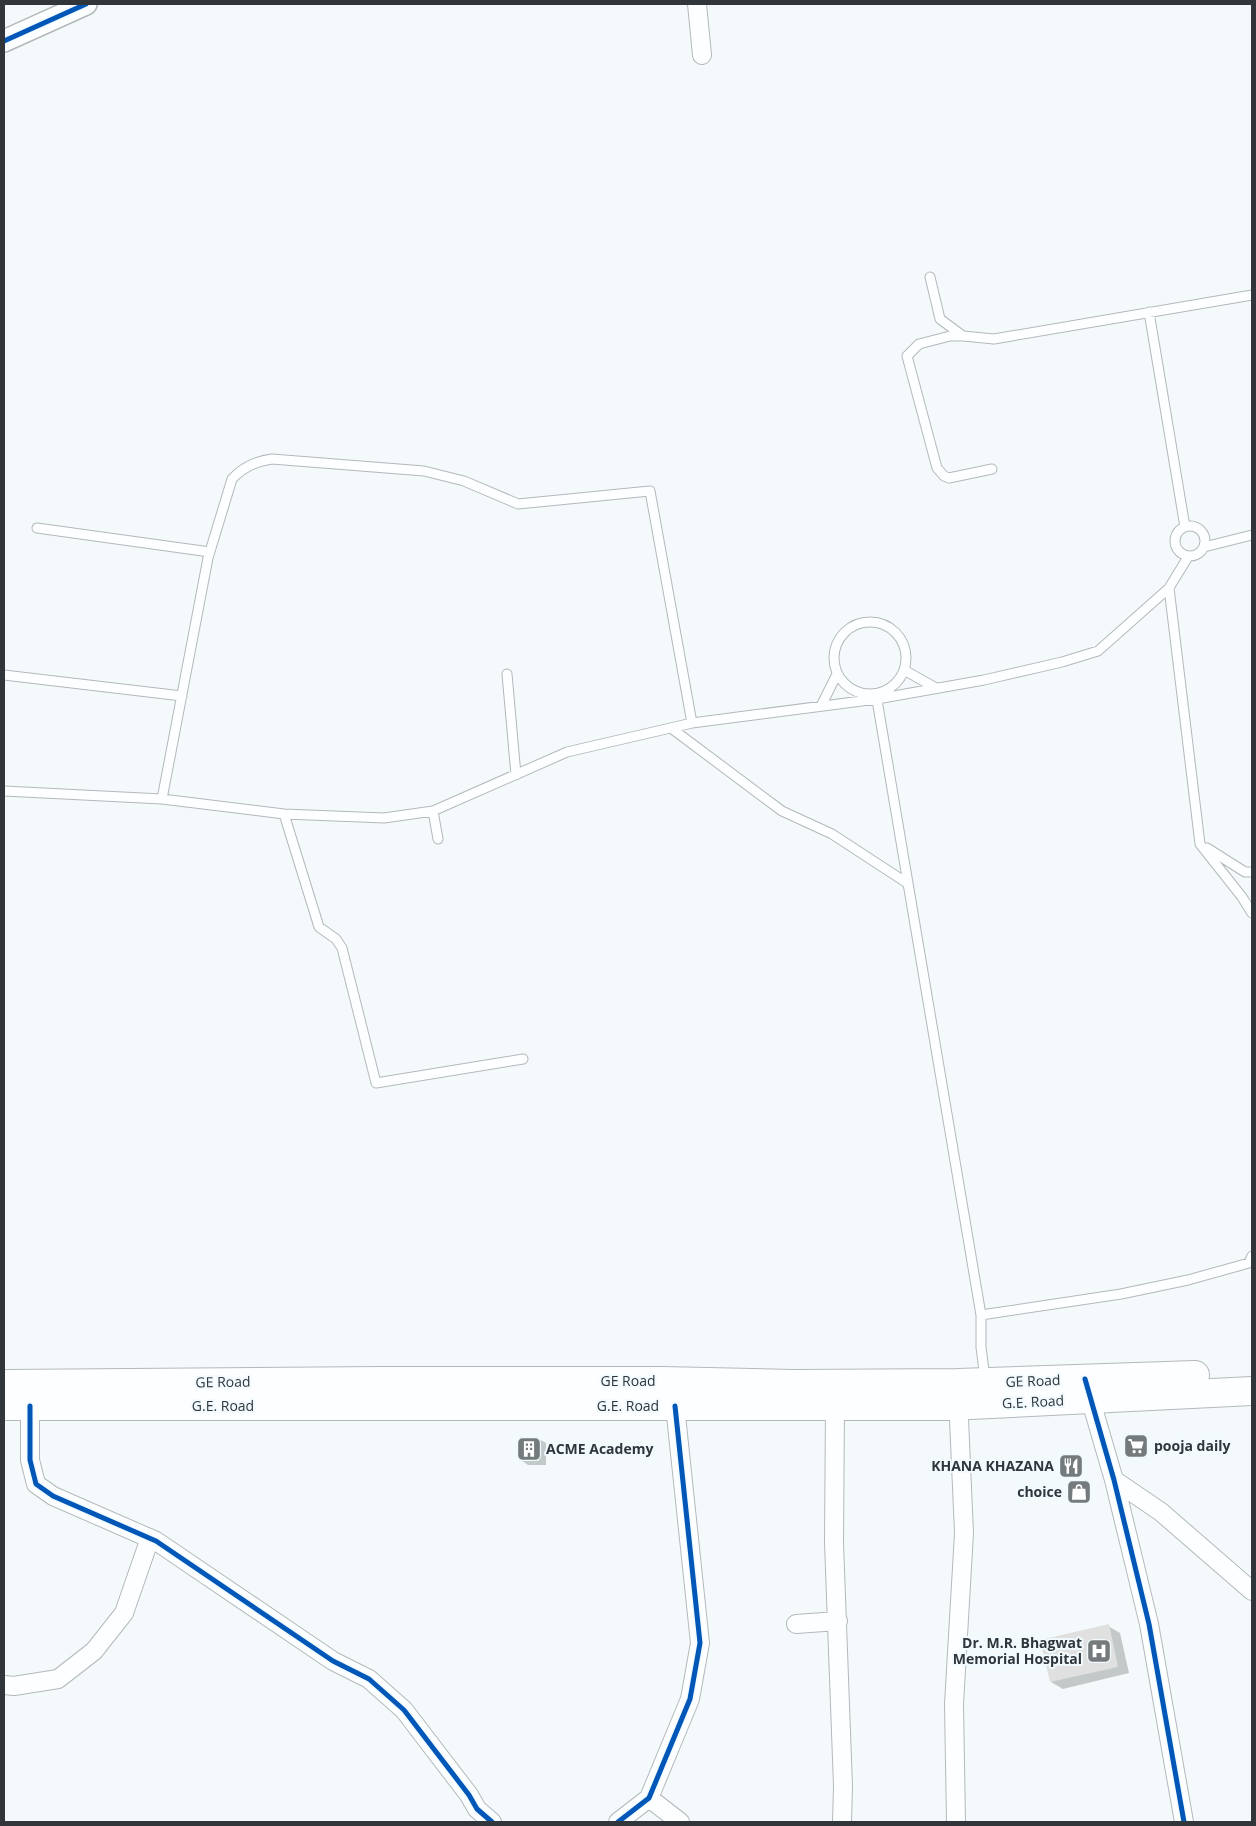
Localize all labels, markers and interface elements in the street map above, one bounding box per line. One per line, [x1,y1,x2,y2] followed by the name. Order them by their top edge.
[1005,1370,1061,1391] street label: GE Road
[600,1371,656,1390] street label: GE Road
[195,1372,251,1391] street label: GE Road
[1001,1390,1065,1413] street label: G.E. Road
[192,1396,254,1415] street label: G.E. Road
[597,1396,659,1415] street label: G.E. Road
[1123,1433,1149,1459] supermarket icon: pooja daily
[516,1436,542,1462] building icon: ACME Academy
[1154,1436,1230,1455] place label: pooja daily
[546,1439,653,1458] place label: ACME Academy
[1058,1453,1084,1479] restaurant icon: KHANA KHAZANA
[931,1456,1054,1475] place label: KHANA KHAZANA
[1066,1479,1092,1505] shop icon: choice
[1017,1482,1062,1501] place label: choice
[953,1633,1082,1668] place label: Dr. M.R. Bhagwat Memorial Hospital
[1086,1638,1112,1664] hospital icon: Dr. M.R. Bhagwat Memorial Hospital

